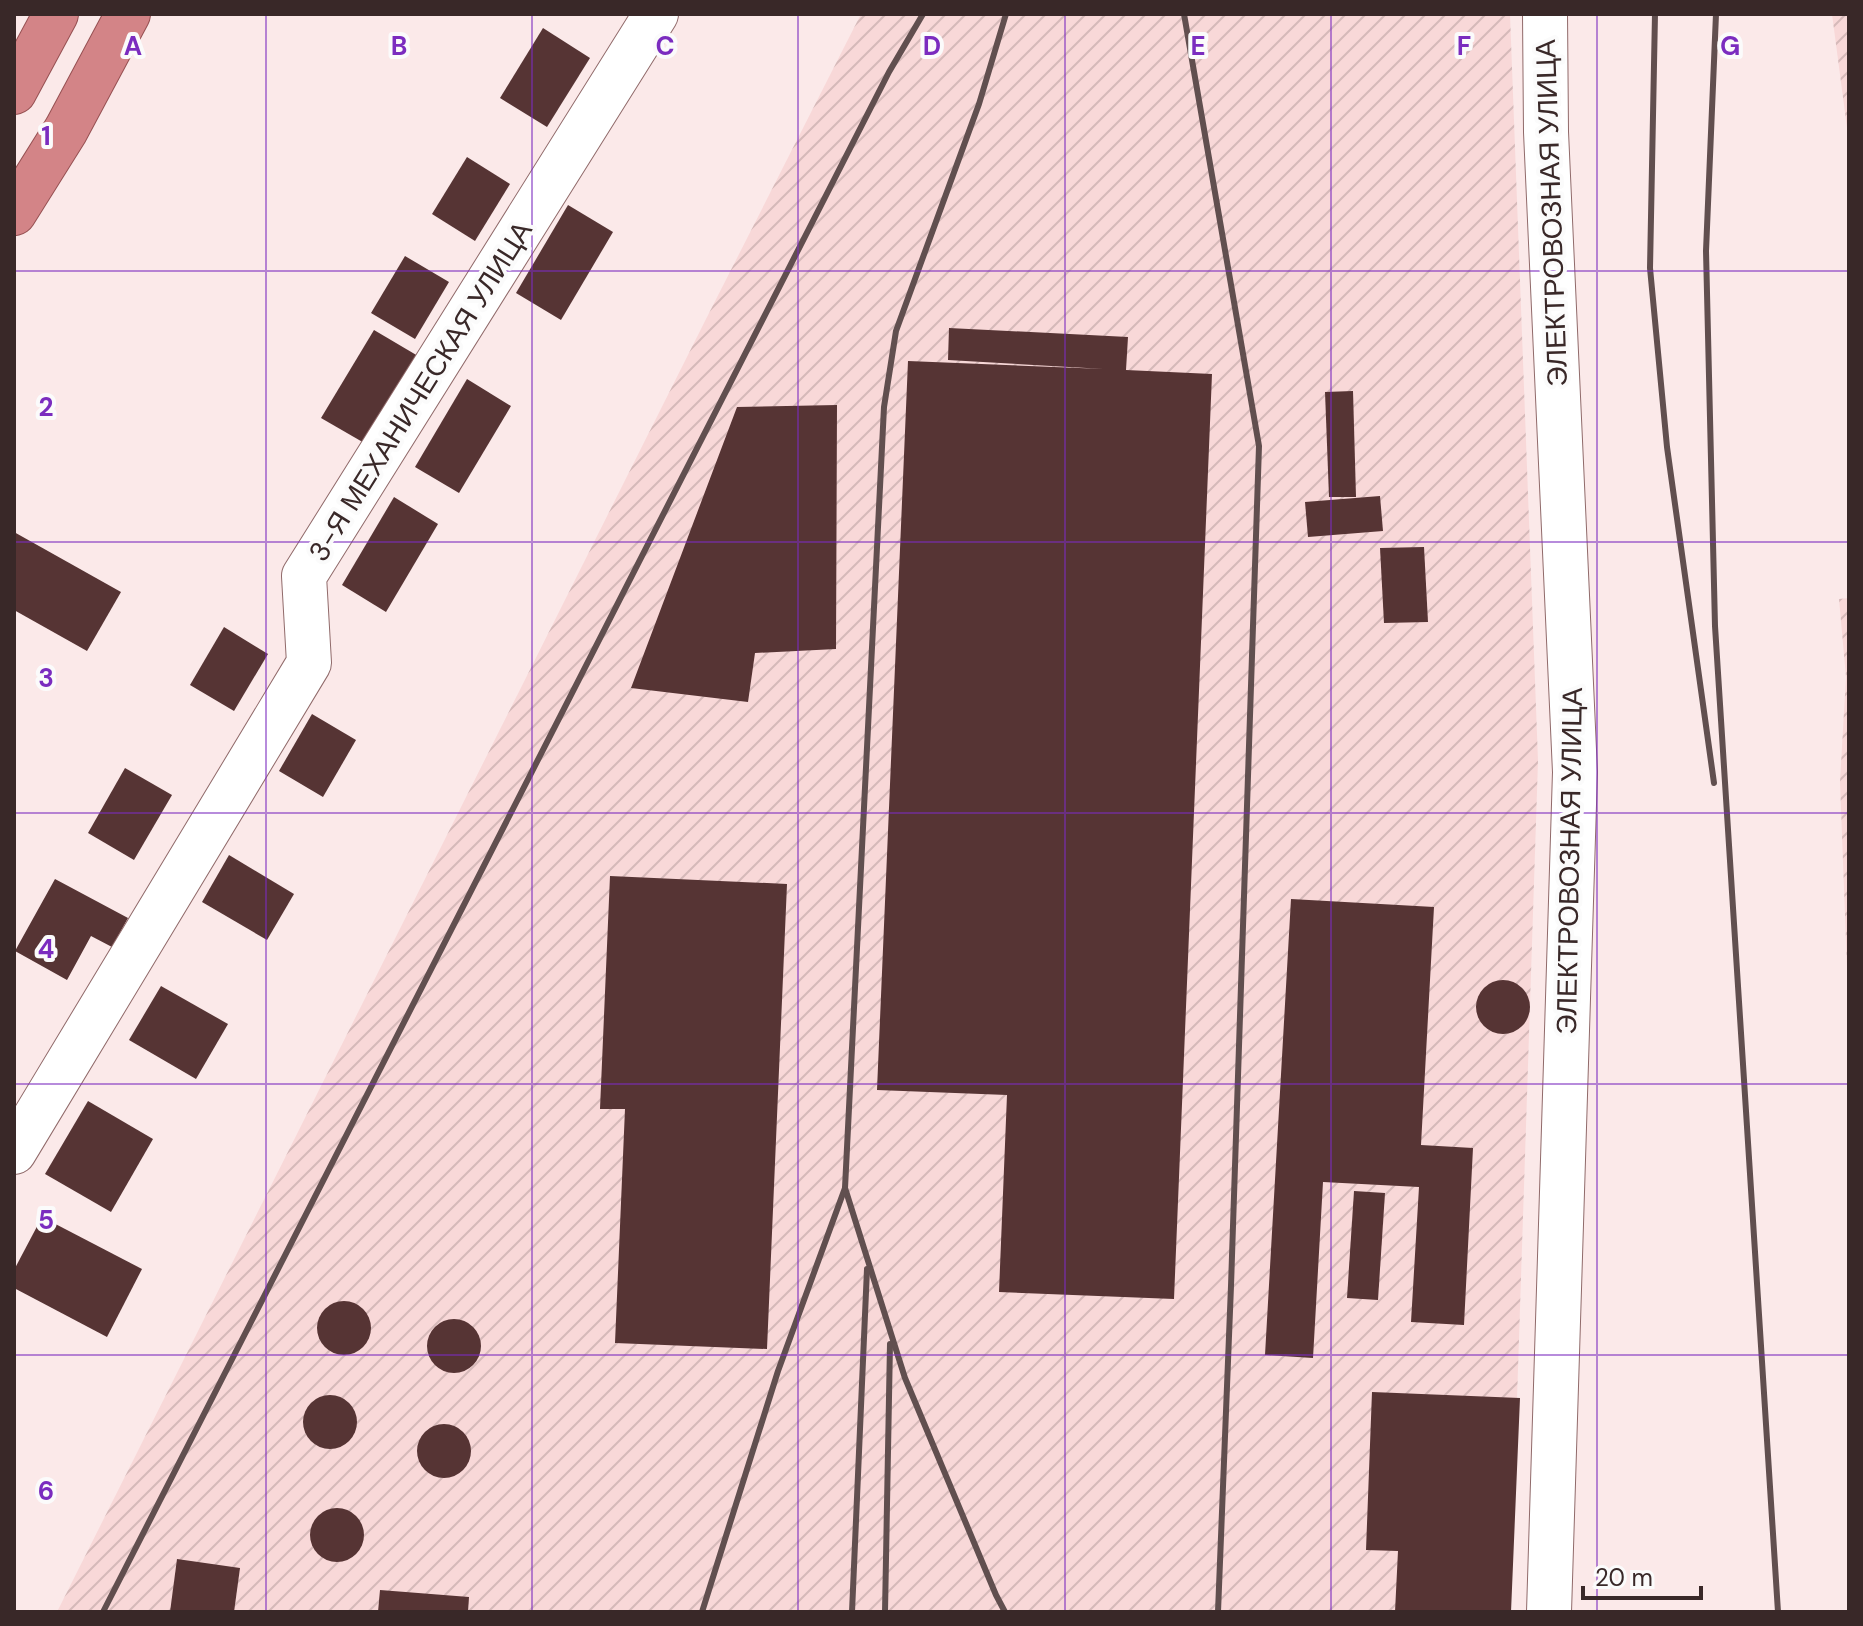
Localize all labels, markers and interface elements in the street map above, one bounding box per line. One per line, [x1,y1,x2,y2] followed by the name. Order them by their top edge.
[124,29,142,63] text: A
[391,29,407,63] text: B
[655,29,675,63] text: C
[923,29,941,63] text: D
[1190,29,1206,63] text: E
[1457,29,1471,63] text: F
[1720,29,1740,63] text: G
[1527,38,1576,387] street label: ЭЛЕКТРОВОЗНАЯ УЛИЦА
[41,119,51,153] text: 1
[300,214,541,568] street label: 3-Я МЕХАНИЧЕСКАЯ УЛИЦА
[38,390,54,424] text: 2
[38,661,54,695] text: 3
[1548,687,1591,1035] street label: ЭЛЕКТРОВОЗНАЯ УЛИЦА
[38,932,54,966] text: 4
[38,1203,54,1237] text: 5
[38,1474,54,1508] text: 6
[1583,1550,1701,1600] scale bar
[1595,1562,1653,1593] text: 20 m

